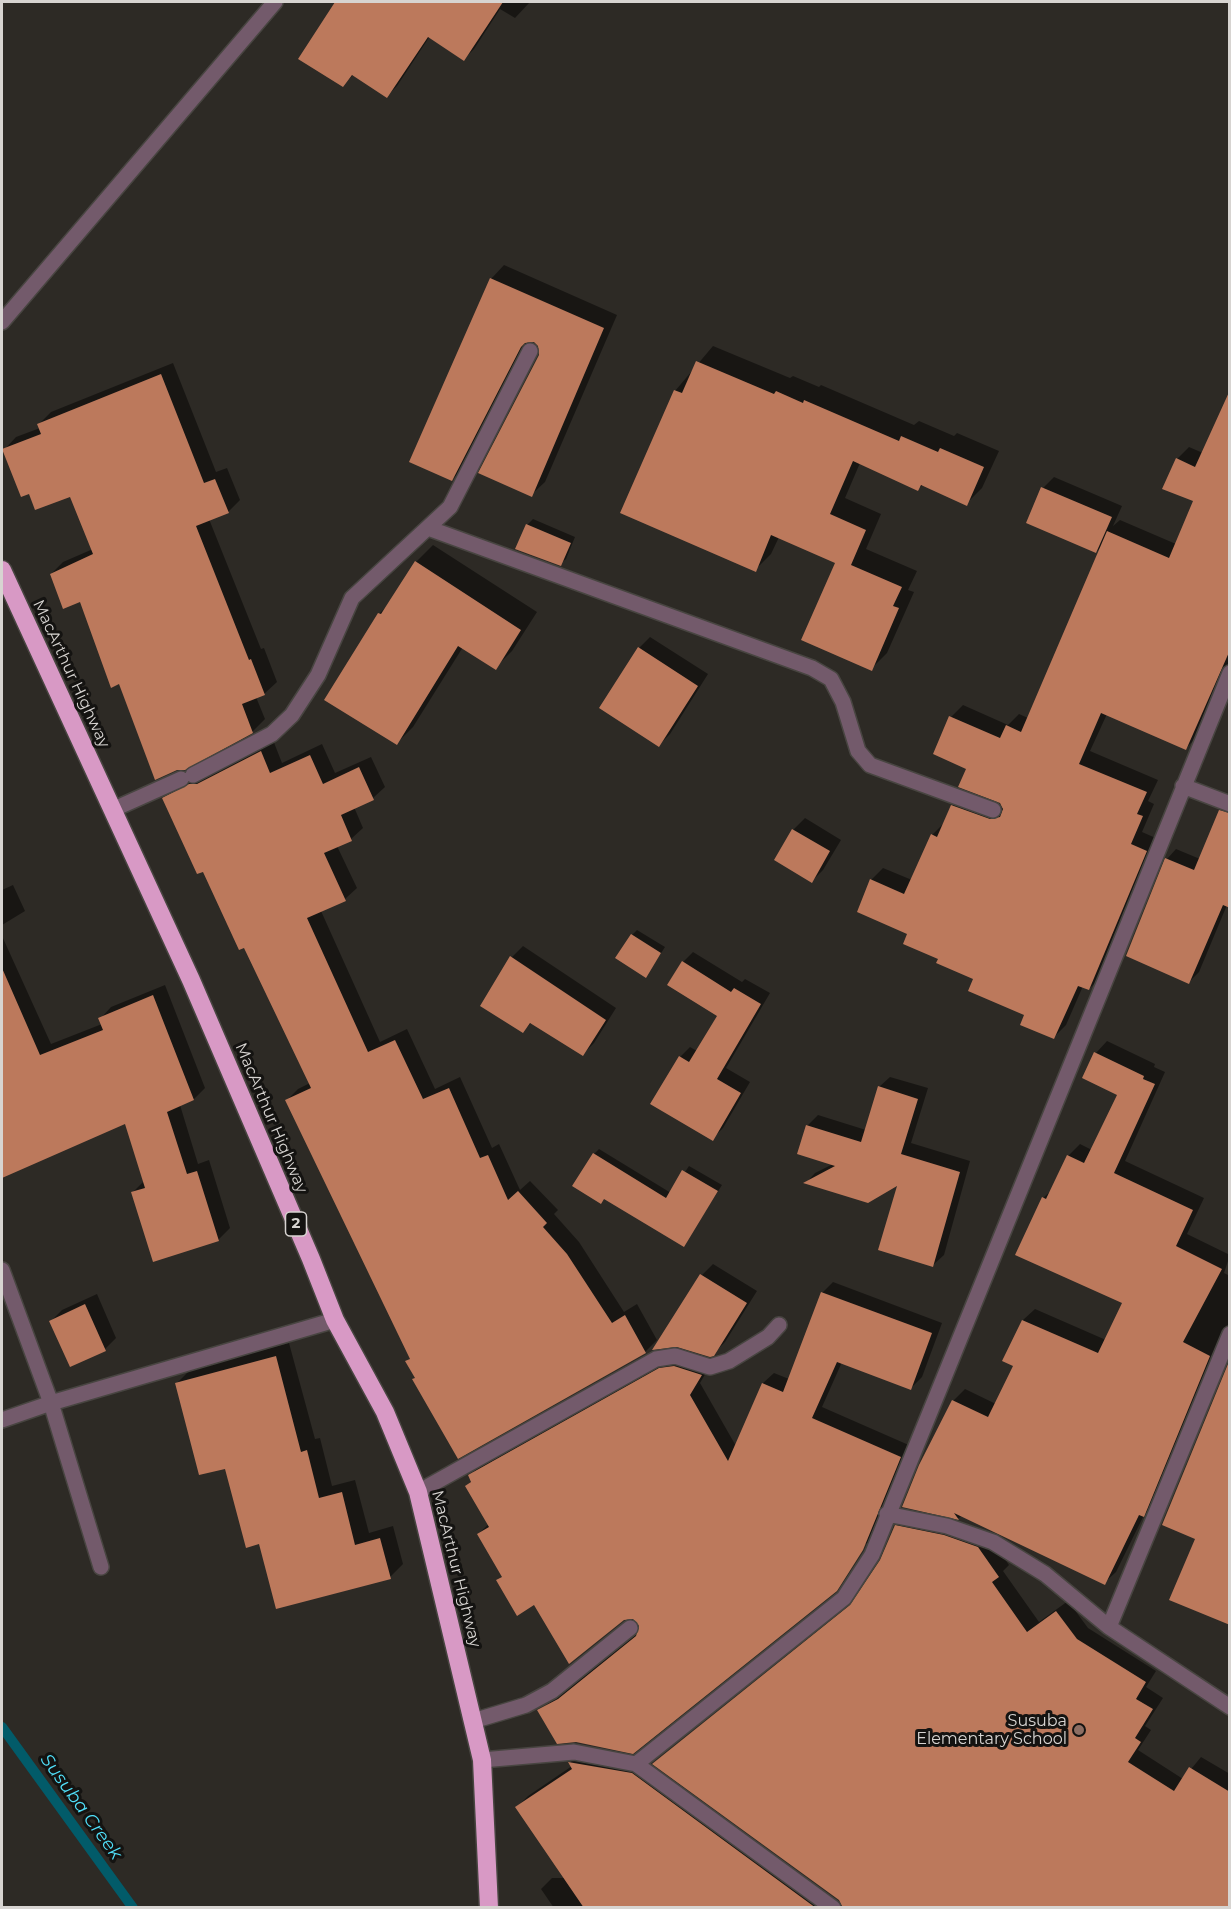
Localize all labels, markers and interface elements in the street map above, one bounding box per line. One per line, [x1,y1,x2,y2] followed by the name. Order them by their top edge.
[28,597,114,751] street label: MacArthur Highway
[231,1040,311,1196] street label: MacArthur Highway
[286,1212,306,1236] road number: 2
[427,1489,485,1649] street label: MacArthur Highway
[916,1711,1067,1749] place label: Susuba Elementary School
[1072,1723,1086,1737] marker: Susuba Elementary School
[35,1750,127,1864] water label: Susuba Creek

